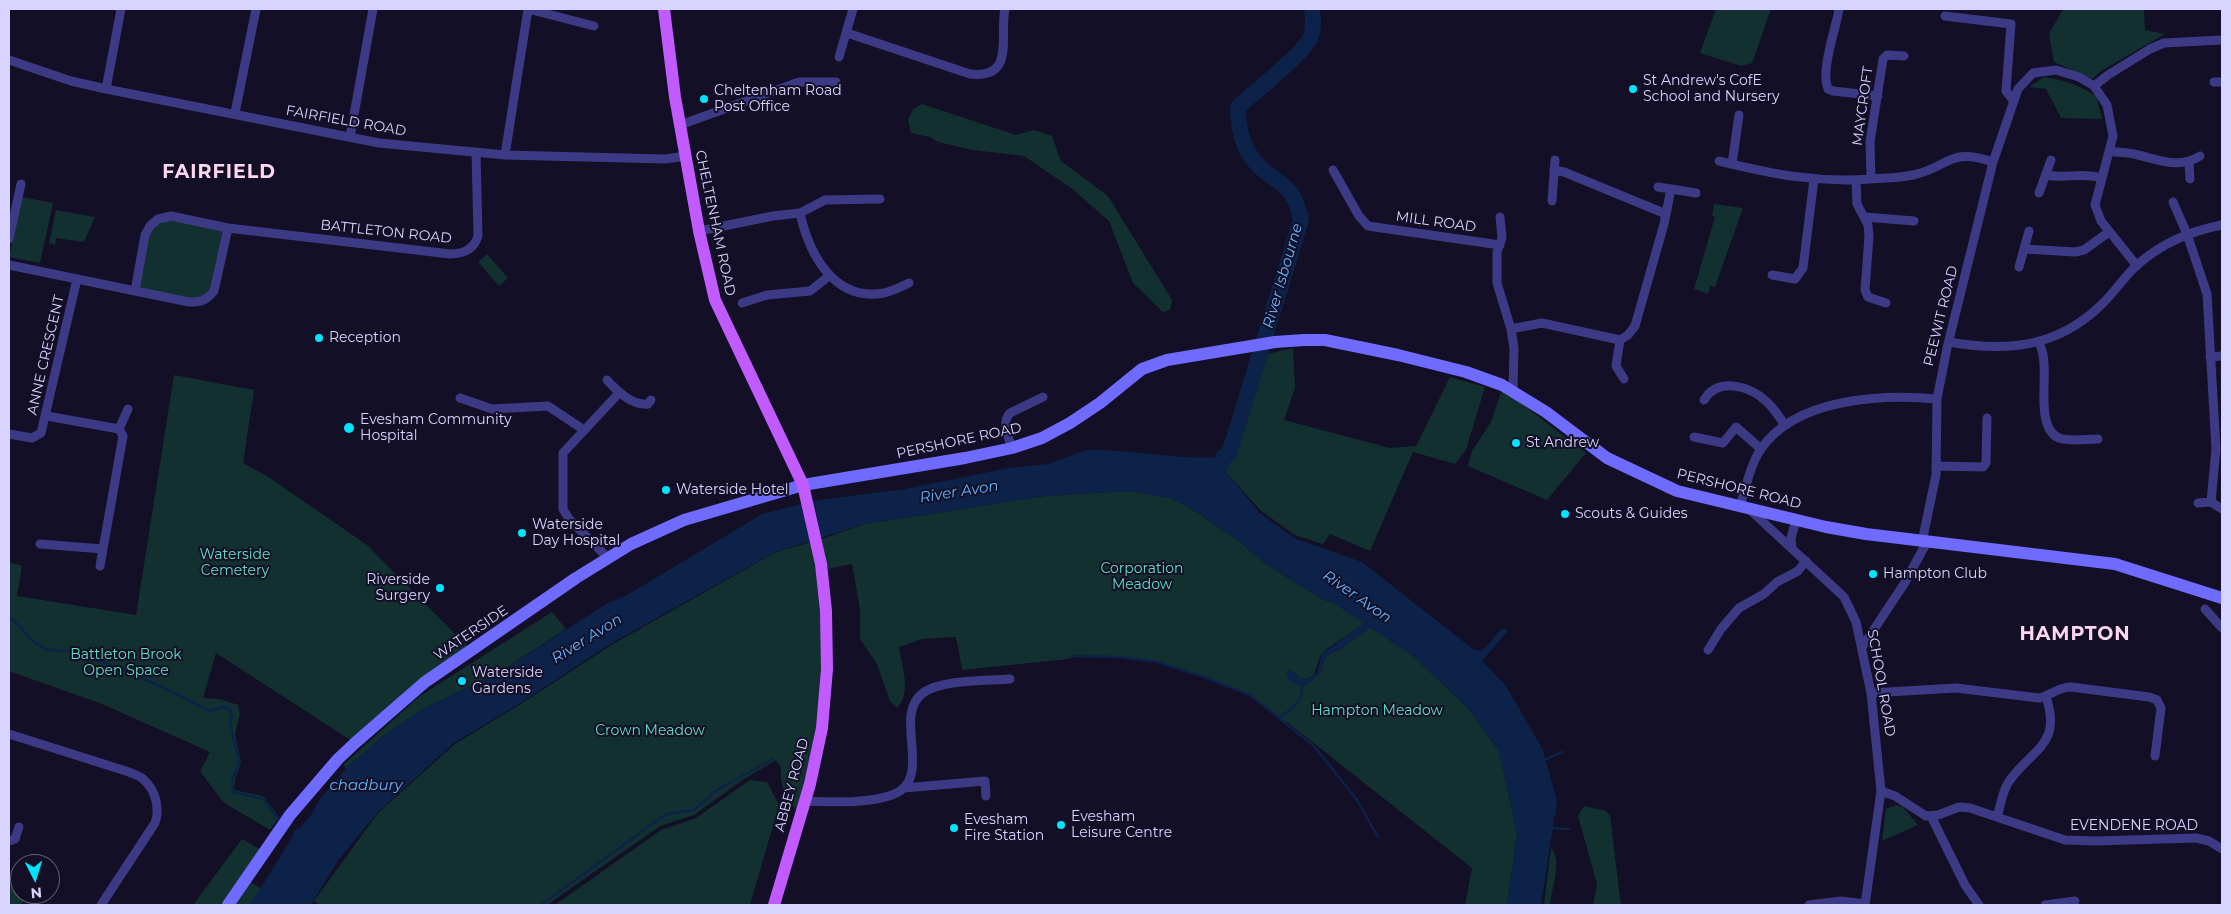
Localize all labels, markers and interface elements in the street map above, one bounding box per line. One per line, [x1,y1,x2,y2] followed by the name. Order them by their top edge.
[1849,65,1877,147] street label: MAYCROFT
[1643,73,1779,105] place label: St Andrew's CofE School and Nursery
[714,83,842,115] place label: Cheltenham Road Post Office
[1627,83,1639,95] marker: St Andrew's CofE School and Nursery
[698,93,710,105] marker: Cheltenham Road Post Office
[284,102,408,140] street label: FAIRFIELD ROAD
[691,149,739,297] street label: CHELTENHAM ROAD
[161,161,277,183] district label: FAIRFIELD
[1395,208,1477,236] street label: MILL ROAD
[320,217,452,247] street label: BATTLETON ROAD
[1259,221,1307,331] water label: River Isbourne
[1920,264,1962,368] street label: PEEWIT ROAD
[24,293,68,417] street label: ANNE CRESCENT
[329,330,401,346] place label: Reception
[313,332,325,344] marker: Reception
[360,412,512,444] place label: Evesham Community Hospital
[895,420,1023,462] street label: PERSHORE ROAD
[342,421,356,435] marker: Evesham Community Hospital
[1526,435,1599,451] place label: St Andrew
[1510,437,1522,449] marker: St Andrew
[1675,465,1803,513] street label: PERSHORE ROAD
[918,477,1000,507] water label: River Avon
[676,482,789,498] place label: Waterside Hotel
[660,484,672,496] marker: Waterside Hotel
[1575,506,1688,522] place label: Scouts & Guides
[1559,508,1571,520] marker: Scouts & Guides
[532,517,620,550] place label: Waterside Day Hospital
[516,527,528,539] marker: Waterside Day Hospital
[199,547,271,580] park label: Waterside Cemetery
[1100,561,1184,594] park label: Corporation Meadow
[1883,566,1987,582] place label: Hampton Club
[1319,567,1395,627] water label: River Avon
[1867,568,1879,580] marker: Hampton Club
[366,572,430,604] place label: Riverside Surgery
[434,582,446,594] marker: Riverside Surgery
[431,602,511,664] street label: WATERSIDE
[548,610,626,668] water label: River Avon
[2019,623,2131,645] district label: HAMPTON
[1863,628,1899,738] street label: SCHOOL ROAD
[70,647,182,680] park label: Battleton Brook Open Space
[472,665,543,698] place label: Waterside Gardens
[456,675,468,687] marker: Waterside Gardens
[1311,703,1443,719] park label: Hampton Meadow
[595,723,705,739] park label: Crown Meadow
[771,736,813,834] street label: ABBEY ROAD
[329,777,403,795] water label: chadbury
[1071,809,1172,842] place label: Evesham Leisure Centre
[964,812,1044,844] place label: Evesham Fire Station
[2070,818,2198,834] street label: EVENDENE ROAD
[1055,819,1067,831] marker: Evesham Leisure Centre
[948,822,960,834] marker: Evesham Fire Station
[10,854,60,904] north arrow
[30,883,43,902] text: N

